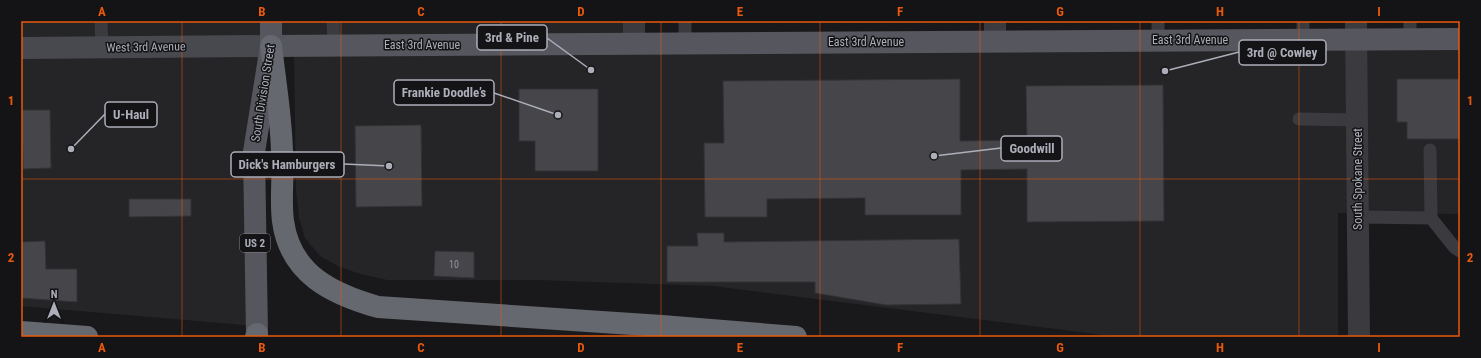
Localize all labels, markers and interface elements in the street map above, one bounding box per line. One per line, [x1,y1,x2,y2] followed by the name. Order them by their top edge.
[98,4,106,19] text: A
[258,4,266,19] text: B
[417,4,425,19] text: C
[577,4,585,19] text: D
[737,4,744,19] text: E
[897,4,903,19] text: F
[1056,4,1064,19] text: G
[1216,4,1224,19] text: H
[1377,4,1381,19] text: I
[477,25,547,50] callout: 3rd & Pine
[485,30,539,45] text: 3rd & Pine
[1152,33,1228,47] street label: East 3rd Avenue
[828,35,904,49] street label: East 3rd Avenue
[384,38,460,52] street label: East 3rd Avenue
[106,39,186,55] street label: West 3rd Avenue
[1239,40,1326,65] callout: 3rd @ Cowley
[248,43,278,143] street label: South Division Street
[1247,45,1317,60] text: 3rd @ Cowley
[394,80,494,105] callout: Frankie Doodle’s
[402,85,486,100] text: Frankie Doodle’s
[8,93,14,108] text: 1
[1467,93,1473,108] text: 1
[105,102,157,127] callout: U-Haul
[113,107,149,122] text: U-Haul
[1351,128,1365,230] street label: South Spokane Street
[1001,136,1062,161] callout: Goodwill
[1009,141,1055,156] text: Goodwill
[231,152,344,177] callout: Dick's Hamburgers
[239,157,336,172] text: Dick's Hamburgers
[240,234,270,252] road number: US 2
[8,250,15,265] text: 2
[1467,250,1474,265] text: 2
[449,259,459,270] house number: 10
[34,284,74,324] north arrow
[51,288,58,301] text: N
[98,340,106,355] text: A
[258,340,266,355] text: B
[417,340,425,355] text: C
[577,340,585,355] text: D
[737,340,744,355] text: E
[897,340,903,355] text: F
[1056,340,1064,355] text: G
[1216,340,1224,355] text: H
[1377,340,1381,355] text: I

